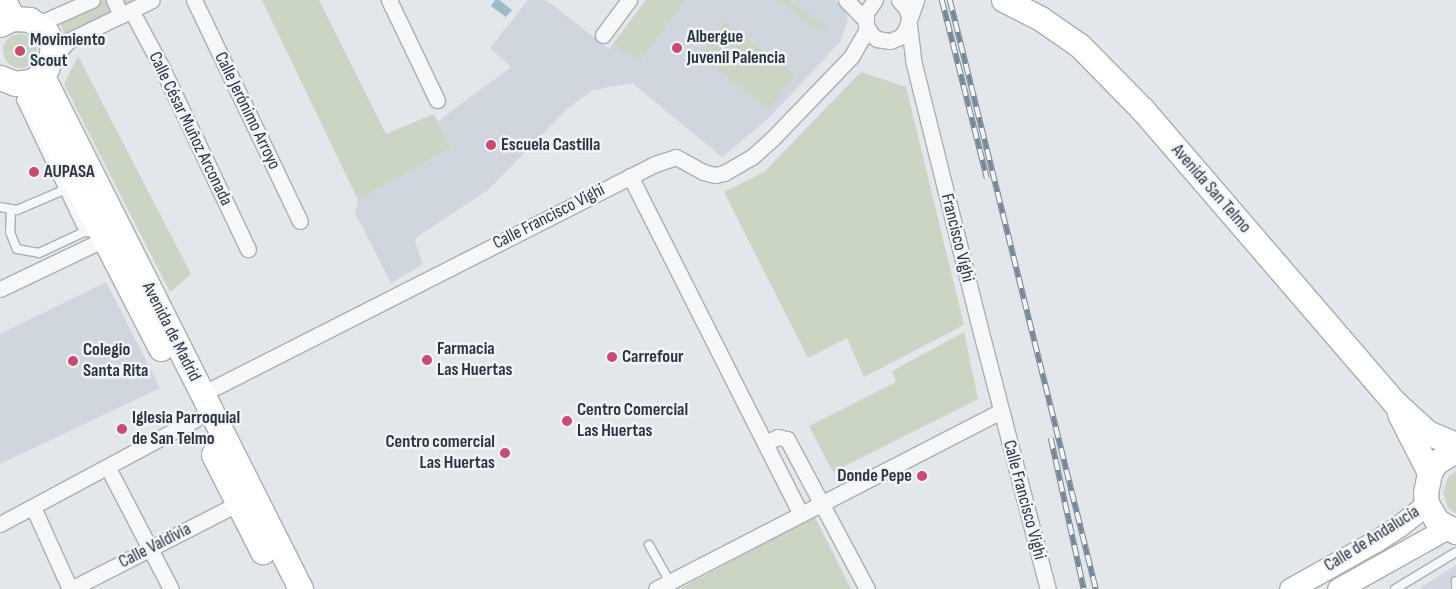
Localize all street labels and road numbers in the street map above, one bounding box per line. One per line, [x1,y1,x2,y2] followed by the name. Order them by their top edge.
[143,49,237,209] street label: Calle César Muñoz Arconada
[209,49,285,173] street label: Calle Jerónimo Arroyo
[1166,140,1256,238] street label: Avenida San Telmo
[489,180,609,254] street label: Calle Francisco Vighi
[936,191,978,285] street label: Francisco Vighi
[137,279,205,385] street label: Avenida de Madrid
[998,438,1050,562] street label: Calle Francisco Vighi
[1320,501,1424,577] street label: Calle de Andalucía
[115,519,195,573] street label: Calle Valdivia

